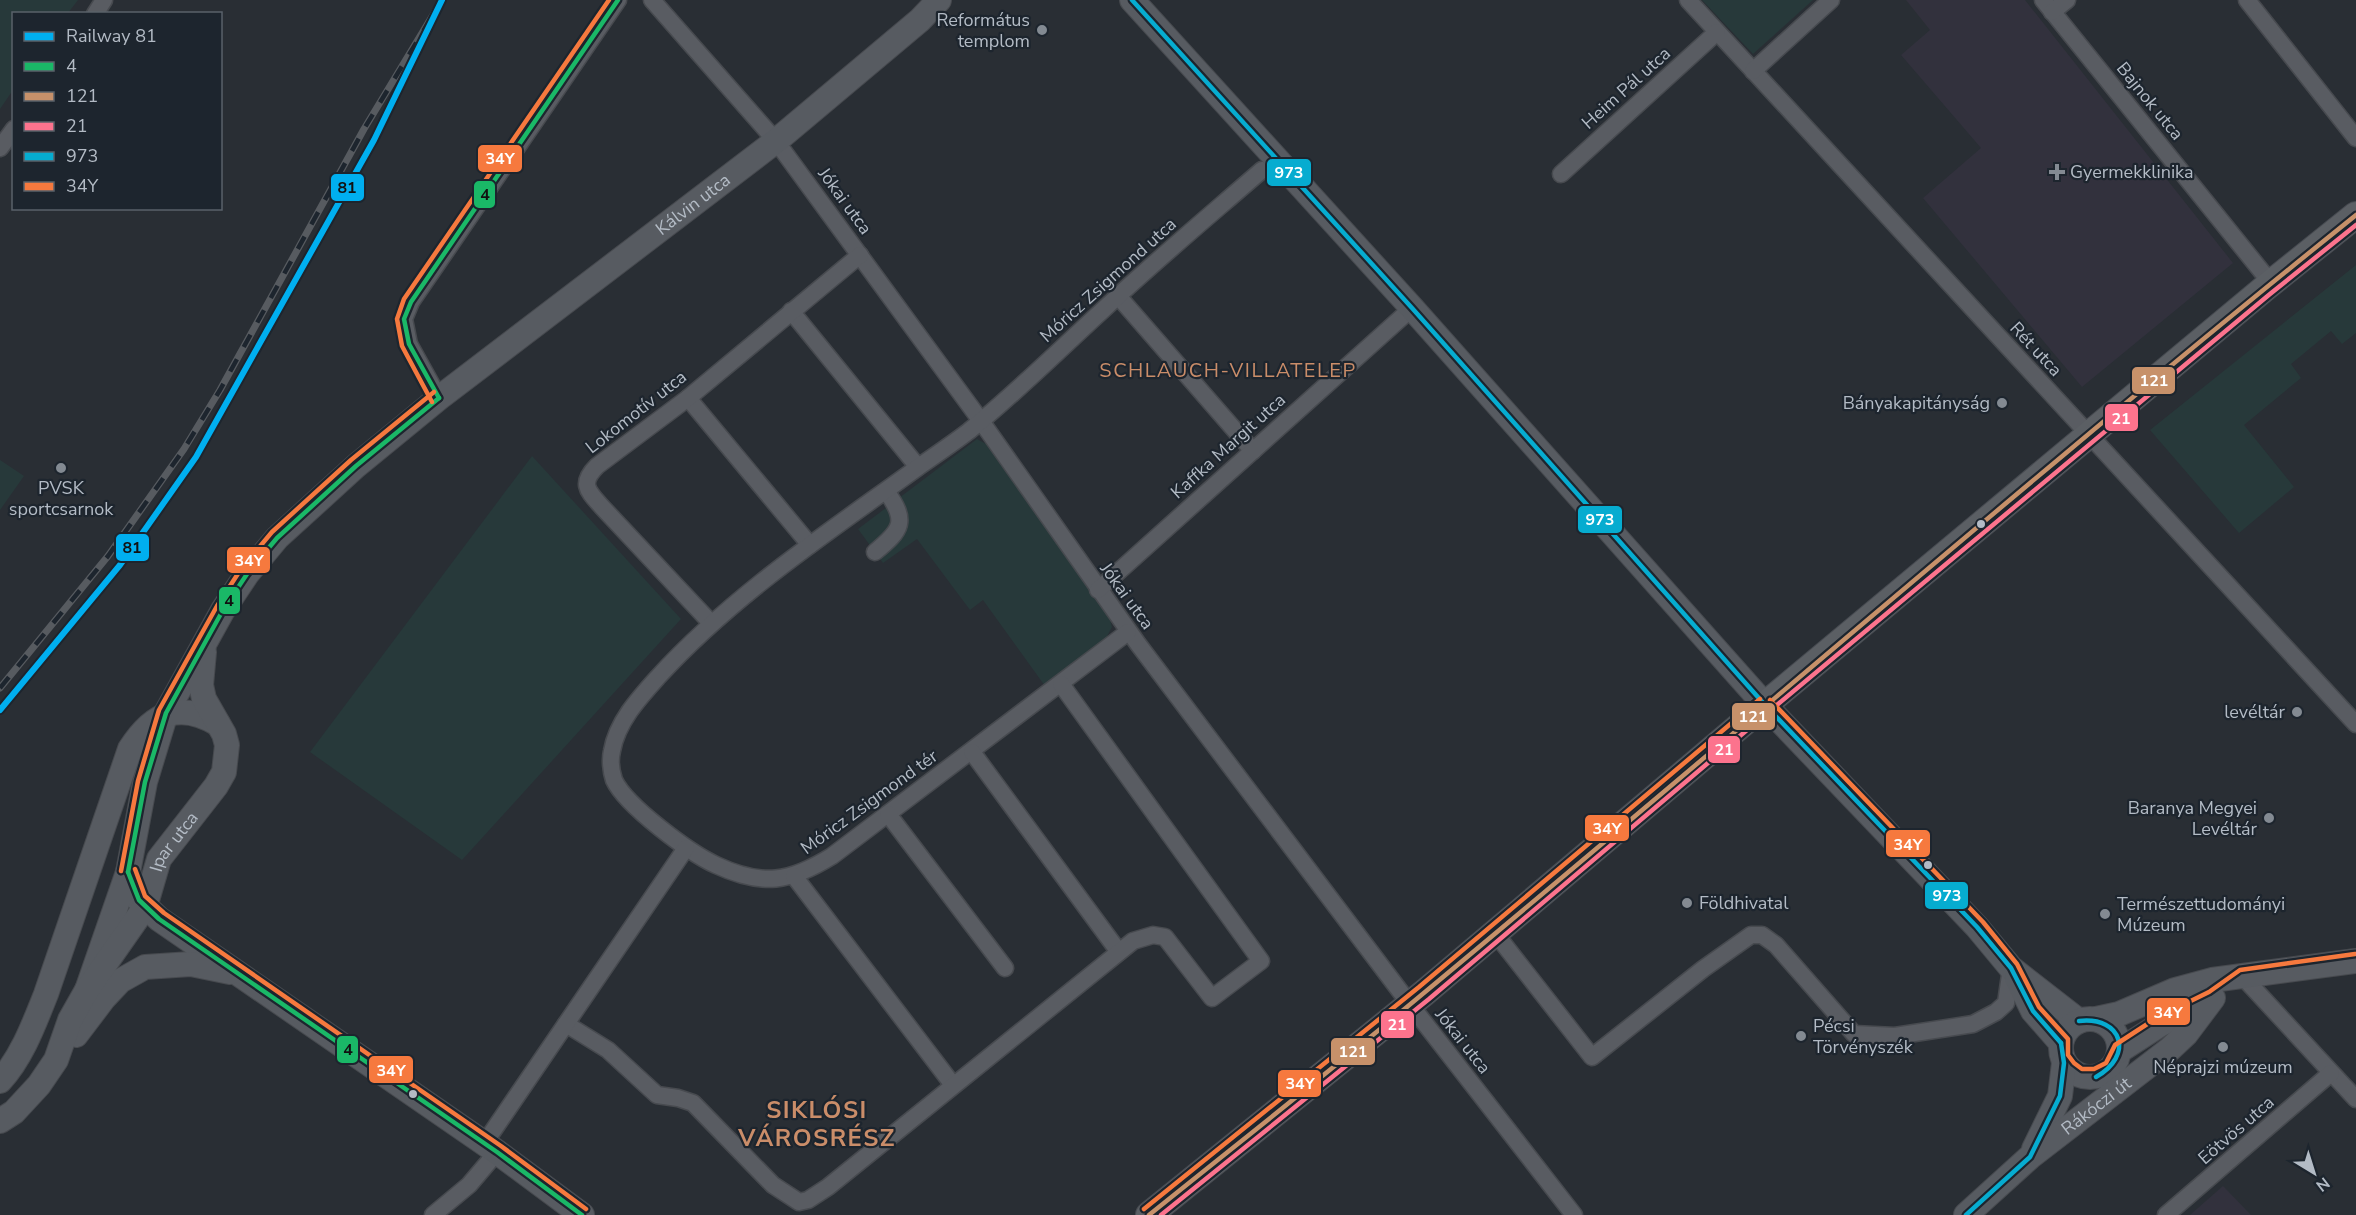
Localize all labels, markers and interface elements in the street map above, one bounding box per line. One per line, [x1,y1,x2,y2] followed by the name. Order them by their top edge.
[936,8,1030,53] place label: Református templom
[12,12,222,210] legend
[1035,23,1049,37] marker: Református templom
[66,24,157,48] text: Railway 81
[1576,42,1676,134] street label: Heim Pál utca
[66,54,77,78] text: 4
[2111,57,2189,145] street label: Bajnok utca
[66,84,98,108] text: 121
[66,114,88,138] text: 21
[66,144,98,168] text: 973
[477,144,523,173] line badge: 34Y
[485,148,516,170] text: 34Y
[1266,158,1312,187] line badge: 973
[2070,160,2194,184] place label: Gyermekklinika
[812,162,877,239] street label: Jókai utca
[1275,162,1303,184] text: 973
[2048,163,2066,181] marker: Gyermekklinika
[650,168,735,241] street label: Kálvin utca
[330,173,365,202] line badge: 81
[66,174,99,198] text: 34Y
[337,177,357,199] text: 81
[473,180,496,209] line badge: 4
[480,184,490,206] text: 4
[1035,212,1181,348] street label: Móricz Zsigmond utca
[2005,317,2067,381] street label: Rét utca
[1099,357,1357,384] district label: SCHLAUCH-VILLATELEP
[580,365,692,459] street label: Lokomotív utca
[2131,366,2176,395] line badge: 121
[2140,370,2168,392] text: 121
[1166,388,1290,504] street label: Kaffka Margit utca
[1843,391,1990,415] place label: Bányakapitányság
[1995,396,2009,410] marker: Bányakapitányság
[2104,403,2139,432] line badge: 21
[2111,408,2131,430] text: 21
[54,461,68,475] marker: PVSK sportcsarnok
[9,476,114,521] place label: PVSK sportcsarnok
[1577,505,1623,534] line badge: 973
[1586,509,1614,531] text: 973
[1975,518,1987,530] unlabelled marker
[115,533,150,562] line badge: 81
[122,537,142,559] text: 81
[226,546,271,574] line badge: 34Y
[234,550,265,572] text: 34Y
[1094,557,1159,634] street label: Jókai utca
[218,586,241,615] line badge: 4
[224,590,234,612] text: 4
[2224,700,2286,724] place label: levéltár
[1731,702,1776,731] line badge: 121
[2290,705,2304,719] marker: levéltár
[1739,706,1767,728] text: 121
[1707,735,1741,764] line badge: 21
[1714,739,1734,761] text: 21
[796,744,943,860] street label: Móricz Zsigmond tér
[2128,796,2258,841] place label: Baranya Megyei Levéltár
[144,807,204,875] street label: Ipar utca
[2262,811,2276,825] marker: Baranya Megyei Levéltár
[1584,814,1630,842] line badge: 34Y
[1592,818,1623,840] text: 34Y
[1885,829,1931,858] line badge: 34Y
[1893,834,1924,856] text: 34Y
[1922,859,1934,871] unlabelled marker
[1924,881,1969,910] line badge: 973
[1933,885,1961,907] text: 973
[1699,891,1789,915] place label: Földhivatal
[2117,892,2285,937] place label: Természettudományi Múzeum
[1680,896,1694,910] marker: Földhivatal
[2098,907,2112,921] marker: Természettudományi Múzeum
[2146,997,2191,1026] line badge: 34Y
[1429,1002,1496,1079] street label: Jókai utca
[2153,1002,2184,1024] text: 34Y
[1380,1010,1415,1039] line badge: 21
[1387,1014,1407,1036] text: 21
[1813,1014,1914,1059] place label: Pécsi Törvényszék
[1794,1029,1808,1043] marker: Pécsi Törvényszék
[336,1035,359,1064] line badge: 4
[1330,1037,1376,1066] line badge: 121
[343,1039,353,1061] text: 4
[2216,1040,2230,1054] marker: Néprajzi múzeum
[1339,1041,1367,1063] text: 121
[368,1055,414,1084] line badge: 34Y
[2153,1055,2293,1079] place label: Néprajzi múzeum
[376,1060,407,1082] text: 34Y
[1277,1069,1322,1098] line badge: 34Y
[2056,1071,2137,1141] street label: Rákóczi út
[1285,1073,1316,1095] text: 34Y
[407,1088,419,1100] unlabelled marker
[2193,1090,2279,1170] street label: Eötvös utca
[737,1094,896,1154] district label: SIKLÓSI VÁROSRÉSZ
[2284,1143,2344,1203] north arrow
[2311,1172,2334,1196] text: N

